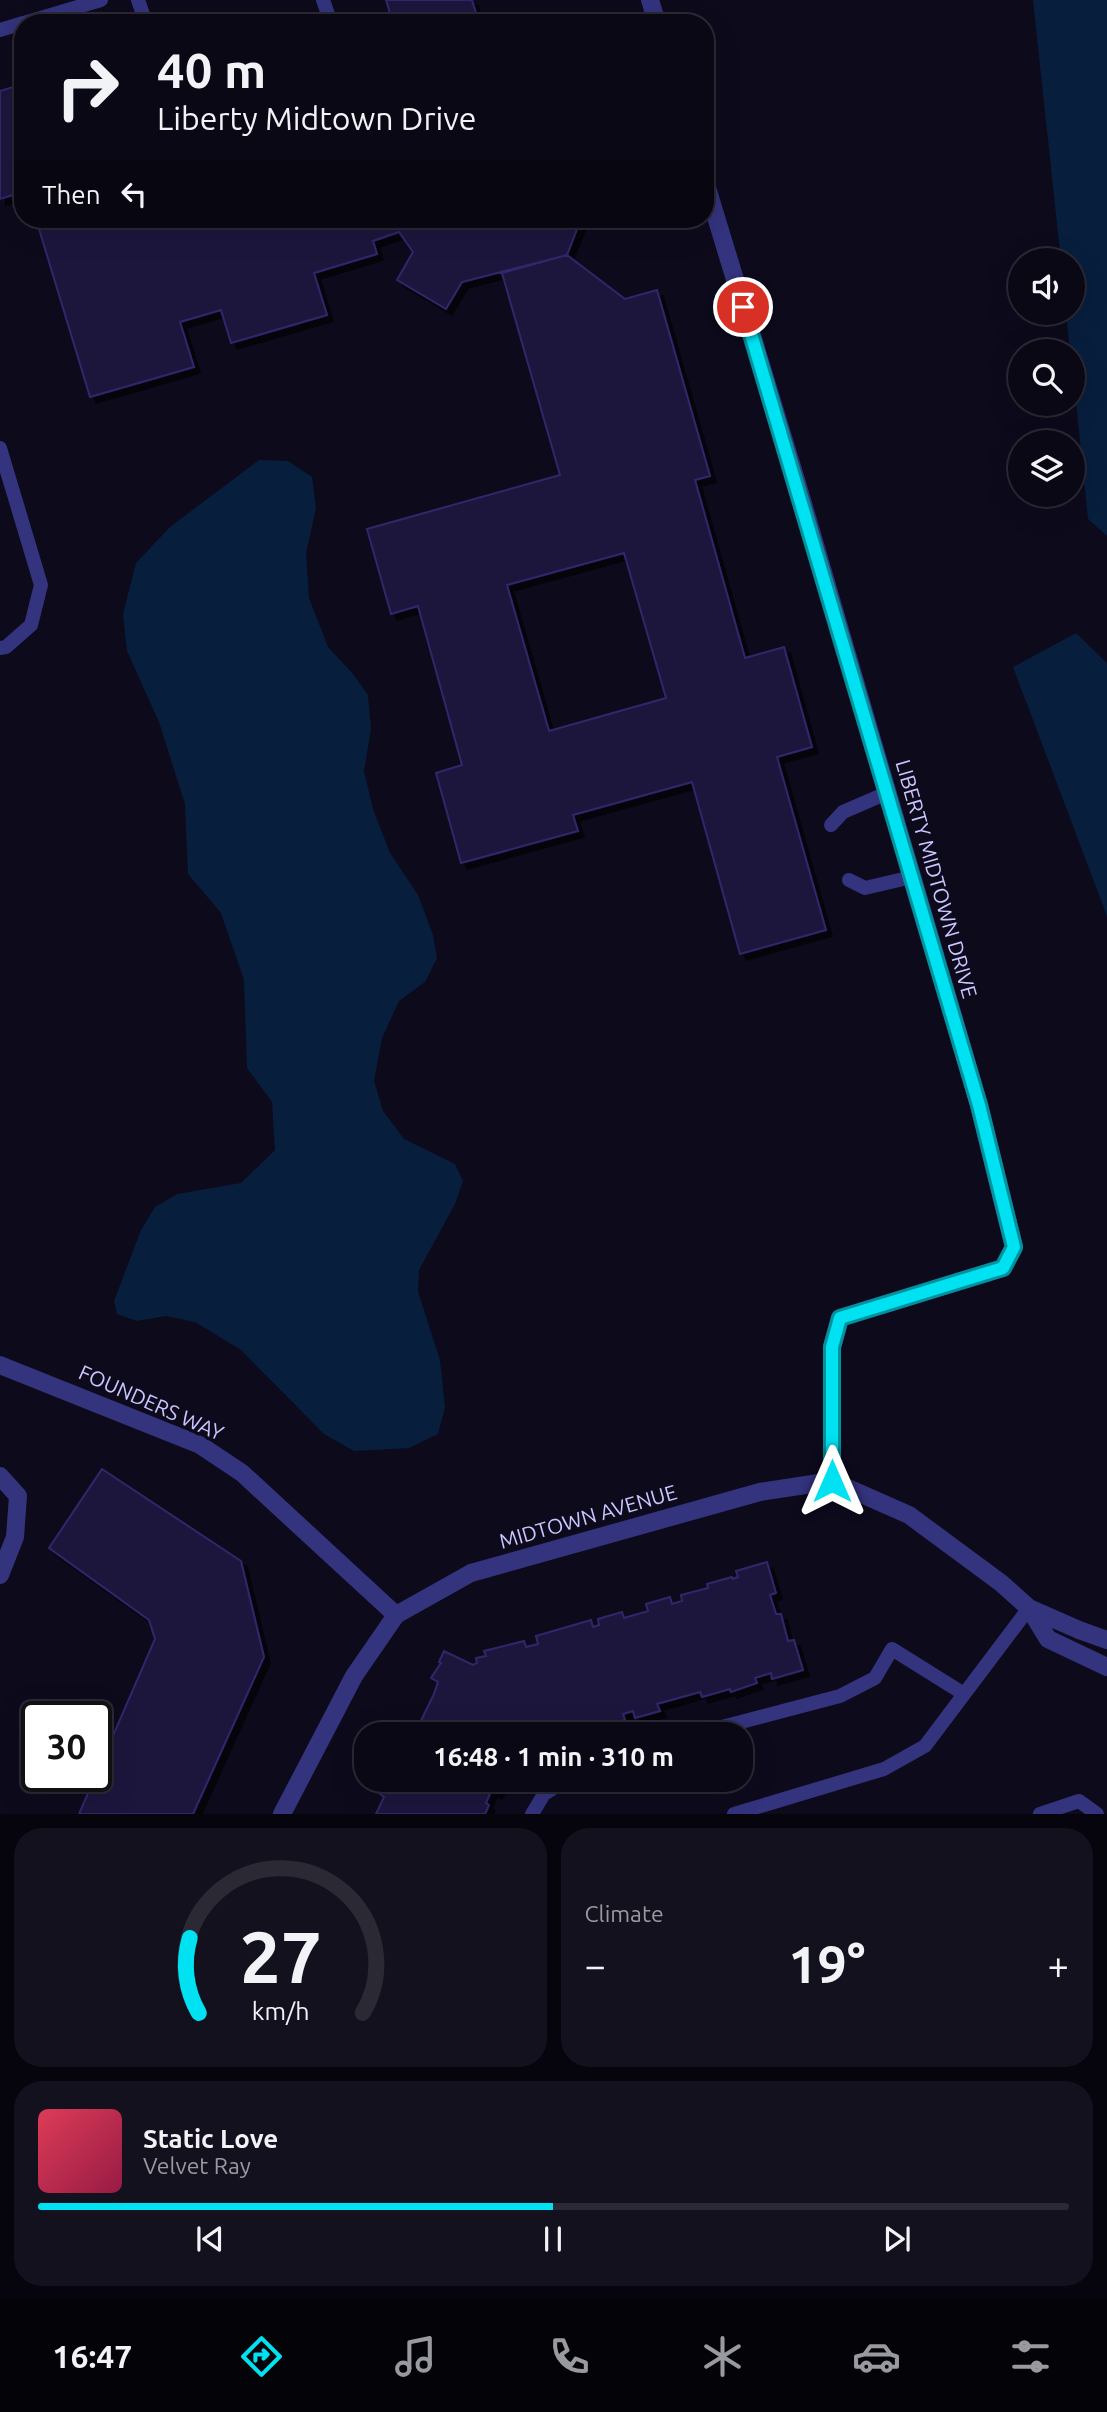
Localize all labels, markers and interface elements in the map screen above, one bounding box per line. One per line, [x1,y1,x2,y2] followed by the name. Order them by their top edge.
[42,42,133,133] icon: right
[157,42,266,97] text: 40 m
[157,100,477,136] text: Liberty Midtown Drive
[115,175,153,213] icon: left
[42,180,101,209] text: Then
[1008,248,1085,507] map controls
[1008,248,1085,325] button: sound
[713,277,773,337] pin
[724,288,762,326] icon: arrive
[1008,339,1085,416] button: search
[1008,430,1085,507] button: layers
[891,757,983,1001] street label: LIBERTY MIDTOWN DRIVE
[75,1359,227,1445] street label: FOUNDERS WAY
[795,1444,869,1518] position arrow
[496,1479,679,1553] street label: MIDTOWN AVENUE
[21,1701,112,1792] speed limit sign: 30
[433,1742,674,1771] text: 16:48 · 1 min · 310 m
[585,1901,664,1926] text: Climate
[239,1916,321,1998] text: 27
[788,1935,865,1993] text: 19°
[585,1944,606,1986] text: −
[1048,1944,1069,1986] text: +
[251,1997,309,2025] text: km/h
[143,2124,278,2153] text: Static Love
[143,2153,251,2178] text: Velvet Ray
[191,2220,229,2258] icon: previous
[534,2220,572,2258] icon: pause
[878,2220,916,2258] icon: next
[237,2332,286,2381] icon: directions
[391,2332,440,2381] icon: music
[545,2332,594,2381] icon: phone
[698,2332,747,2381] icon: climate
[852,2332,901,2381] icon: car
[1006,2332,1055,2381] icon: filters
[52,2338,132,2374] text: 16:47

